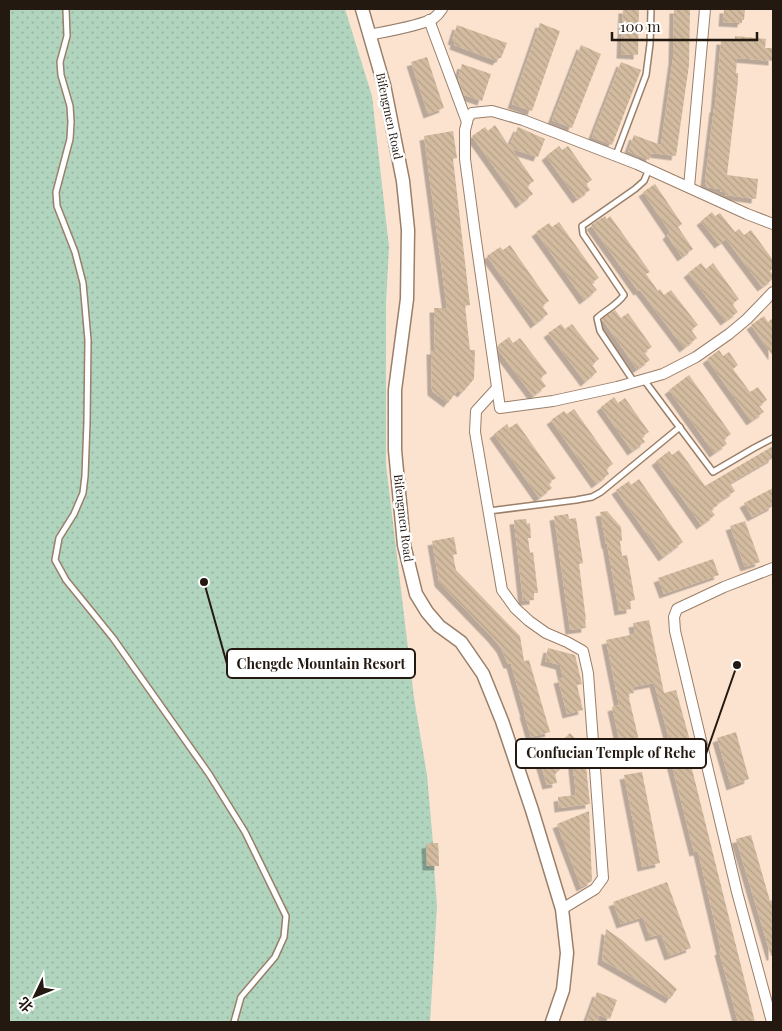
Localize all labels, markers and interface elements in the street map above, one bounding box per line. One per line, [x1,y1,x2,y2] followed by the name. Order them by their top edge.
[612,10,757,42] scale bar
[620,16,661,36] text: 100 m
[373,71,407,161] street label: Bifengmen Road
[391,473,417,563] street label: Bifengmen Road
[227,649,415,678] callout: Chengde Mountain Resort
[237,654,405,673] text: Chengde Mountain Resort
[516,739,706,768] callout: Confucian Temple of Rehe
[526,743,696,762] text: Confucian Temple of Rehe
[10,971,60,1021] north arrow
[13,994,37,1017] text: 北

